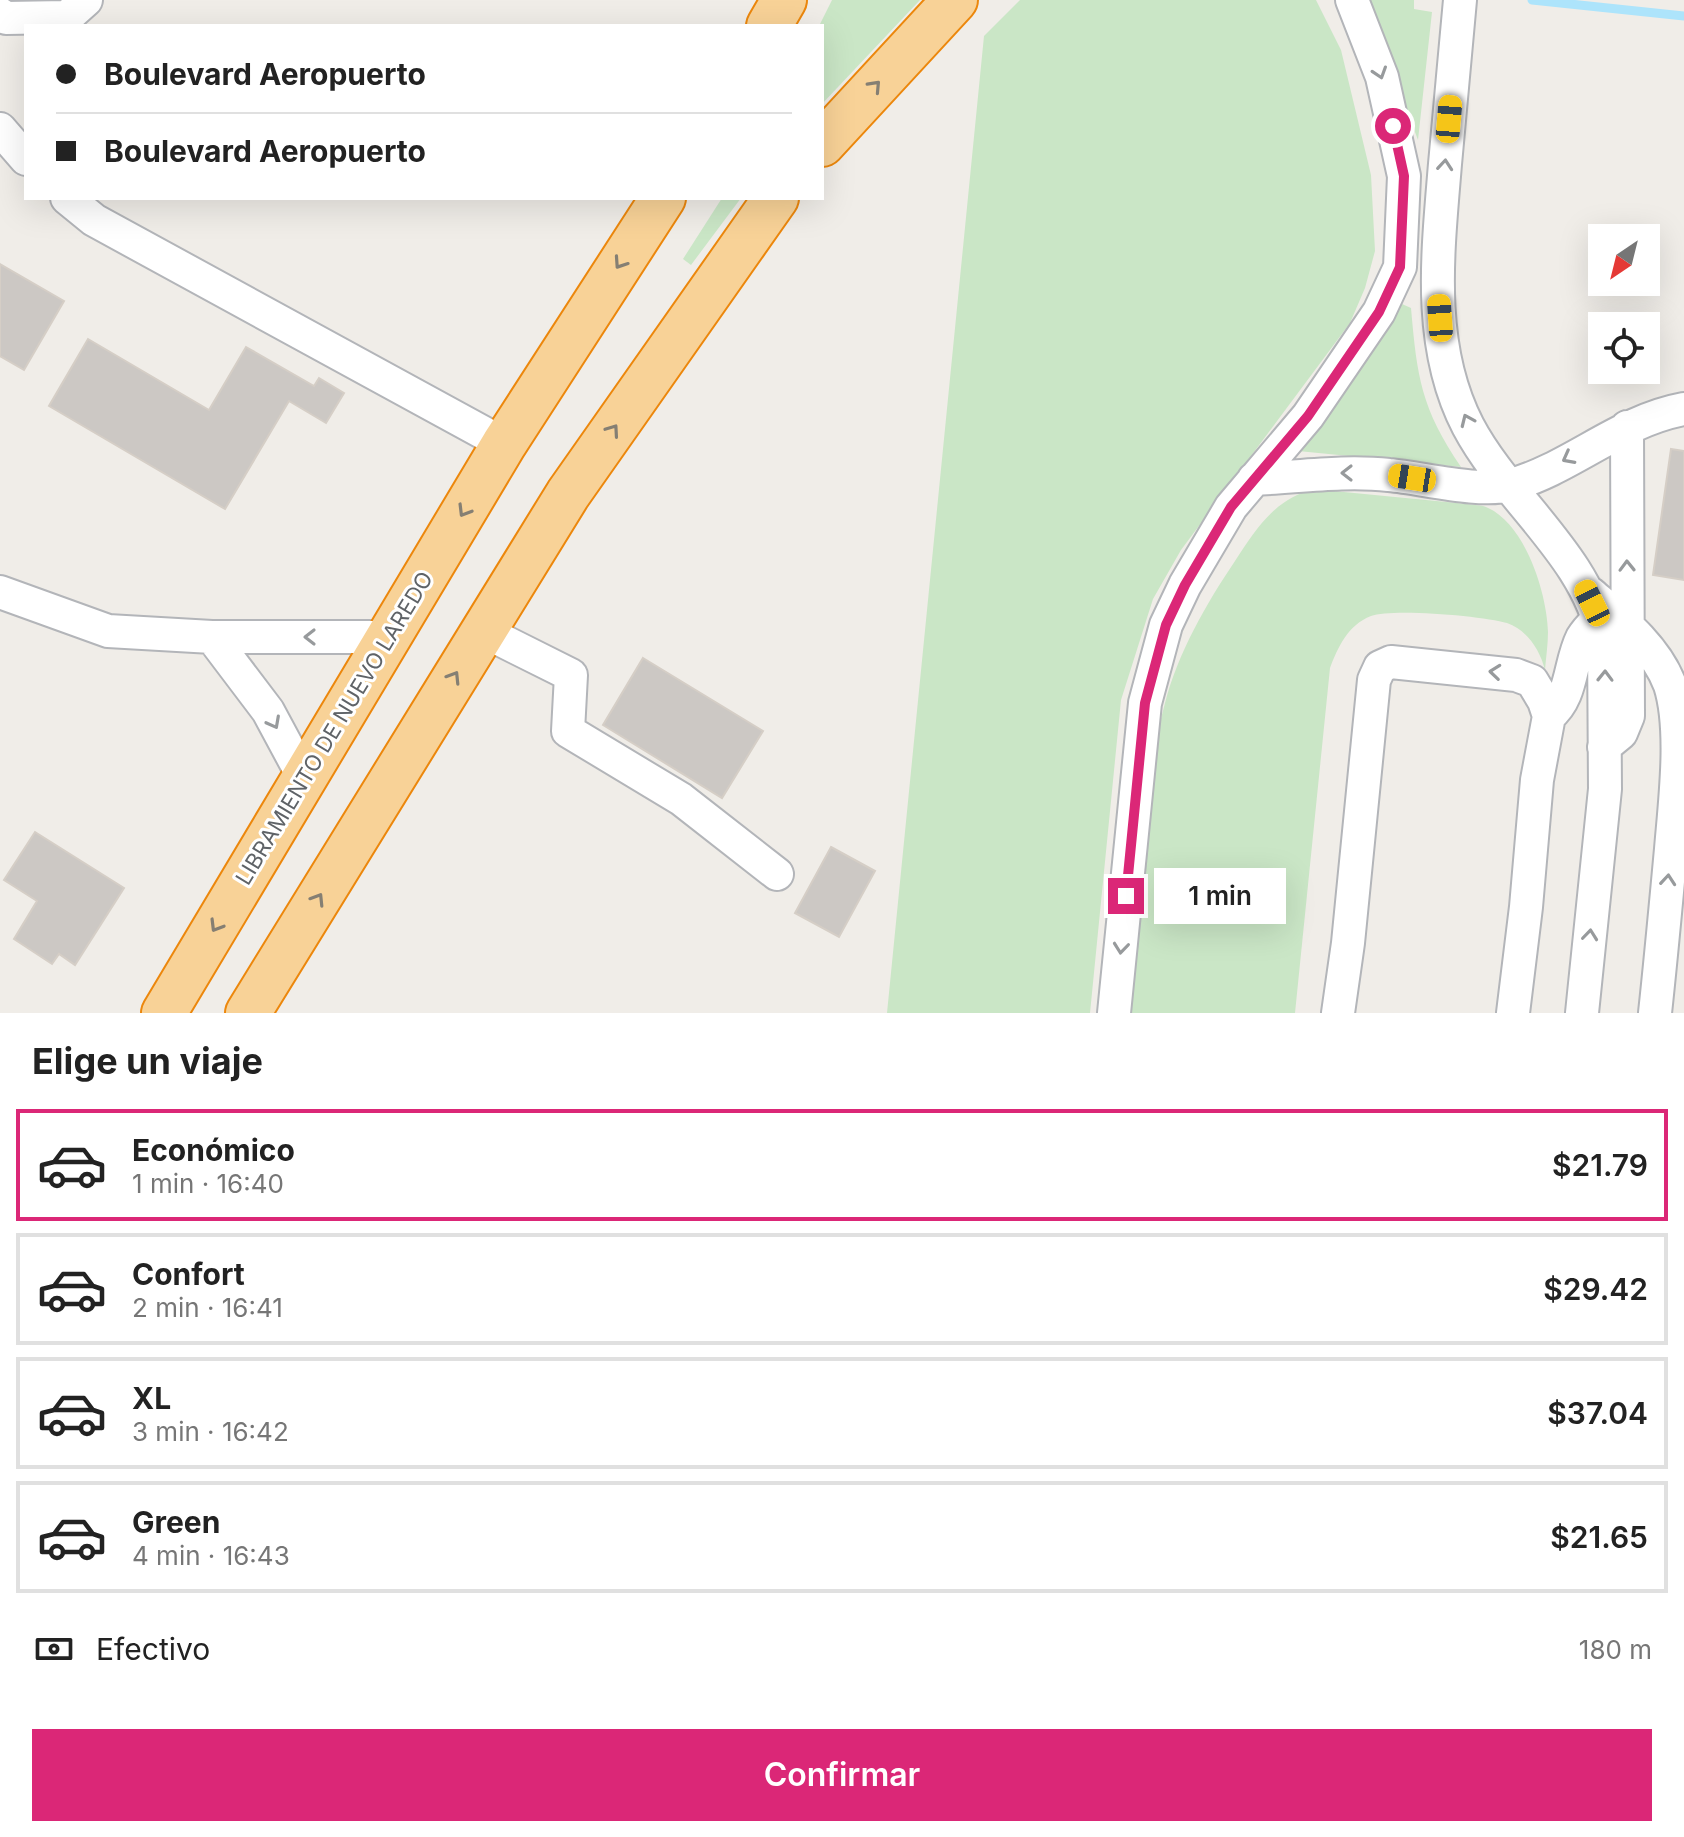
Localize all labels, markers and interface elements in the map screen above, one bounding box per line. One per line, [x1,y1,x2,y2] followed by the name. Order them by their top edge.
[104,56,426,92] text: Boulevard Aeropuerto
[1371,66,1387,79] one-way arrow
[865,81,879,96] one-way arrow
[1435,94,1463,144] car
[1375,108,1411,144] route start
[104,133,426,169] text: Boulevard Aeropuerto
[1437,158,1454,171] one-way arrow
[1588,224,1660,296] north arrow
[1588,224,1660,384] map controls
[614,254,629,269] one-way arrow
[1426,293,1454,343] car
[1588,312,1660,384] button: locate
[1460,414,1476,428] one-way arrow
[603,425,618,439] one-way arrow
[1562,449,1577,464] one-way arrow
[1386,462,1438,494] car
[1340,464,1353,482] one-way arrow
[458,502,474,517] one-way arrow
[1619,559,1636,572] one-way arrow
[230,567,438,889] street label: LIBRAMIENTO DE NUEVO LAREDO
[1571,576,1613,630] car
[303,628,316,646] one-way arrow
[1488,664,1501,681] one-way arrow
[1597,669,1614,682] one-way arrow
[445,671,460,686] one-way arrow
[265,714,280,729] one-way arrow
[1154,868,1286,924] callout: 1 min
[1659,873,1676,886] one-way arrow
[1108,878,1144,914] route end
[1188,880,1252,911] text: 1 min
[309,893,324,908] one-way arrow
[210,917,226,932] one-way arrow
[1581,929,1598,942] one-way arrow
[1112,941,1129,954] one-way arrow
[32,1039,263,1083] text: Elige un viaje
[36,1129,108,1201] icon: car
[132,1132,295,1168] text: Económico
[1552,1147,1648,1183] text: $21.79
[132,1168,284,1199] text: 1 min · 16:40
[36,1253,108,1325] icon: car
[132,1256,245,1292] text: Confort
[1543,1271,1648,1307] text: $29.42
[132,1292,283,1323] text: 2 min · 16:41
[36,1377,108,1449] icon: car
[132,1380,171,1416] text: XL
[1547,1395,1648,1431] text: $37.04
[132,1416,289,1447] text: 3 min · 16:42
[36,1501,108,1573] icon: car
[132,1504,220,1540] text: Green
[1550,1519,1648,1555] text: $21.65
[132,1540,290,1571] text: 4 min · 16:43
[32,1627,76,1671] icon: cash
[96,1631,210,1667] text: Efectivo
[1579,1634,1652,1665] text: 180 m
[32,1729,1652,1821] button: Confirmar

